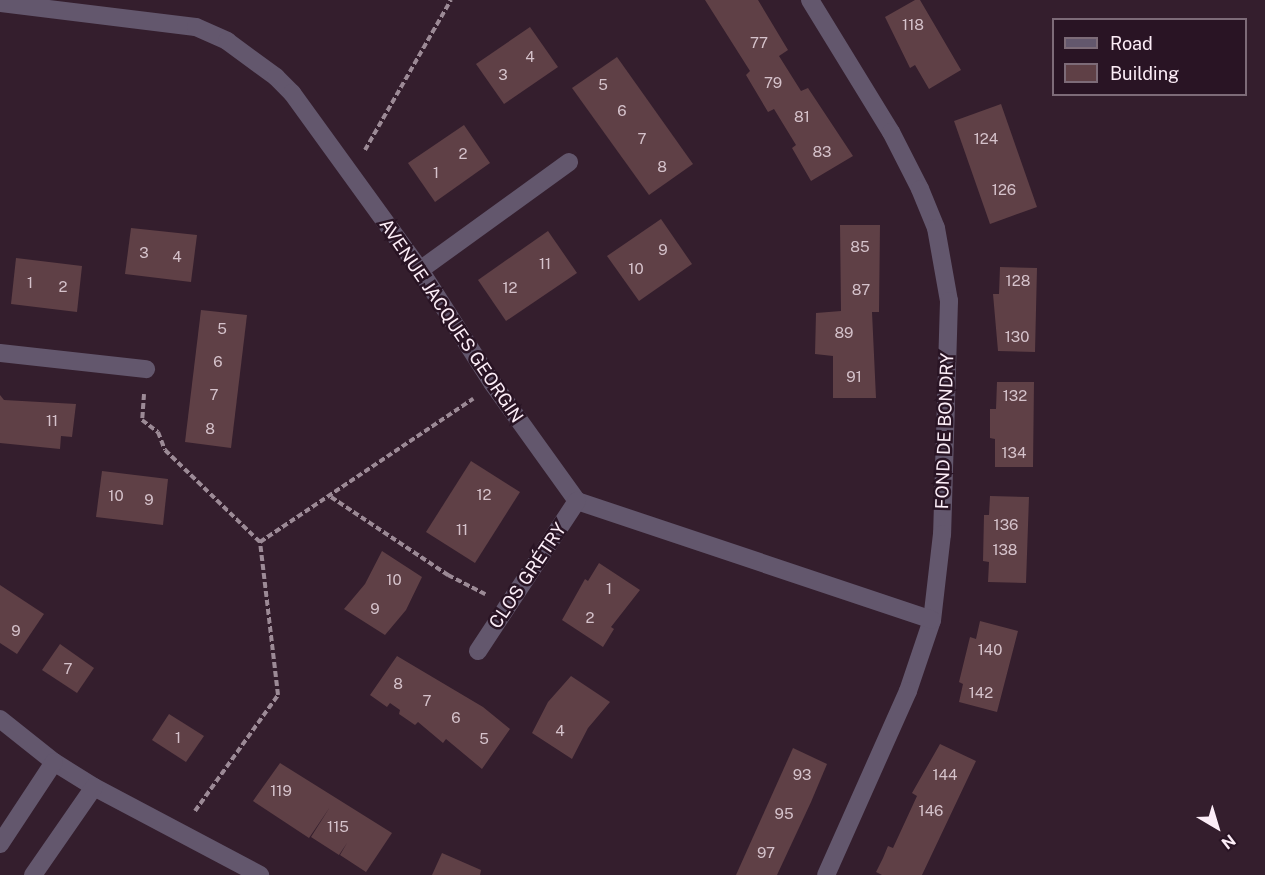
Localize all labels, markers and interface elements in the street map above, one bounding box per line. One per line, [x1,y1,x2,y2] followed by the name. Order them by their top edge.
[902,16,924,34] house number: 118
[1052,18,1247,96] legend
[1110,33,1153,54] text: Road
[750,34,768,52] house number: 77
[525,48,535,66] house number: 4
[1110,63,1179,84] text: Building
[498,66,508,84] house number: 3
[764,74,782,92] house number: 79
[598,76,608,94] house number: 5
[617,102,627,120] house number: 6
[794,108,810,126] house number: 81
[637,130,647,148] house number: 7
[974,130,998,148] house number: 124
[812,143,832,161] house number: 83
[459,145,467,163] house number: 2
[657,158,667,176] house number: 8
[433,164,439,182] house number: 1
[992,181,1016,199] house number: 126
[375,215,527,427] street label: AVENUE JACQUES GEORGIN
[850,238,870,256] house number: 85
[658,241,668,259] house number: 9
[139,244,149,262] house number: 3
[172,248,182,266] house number: 4
[539,255,551,273] house number: 11
[628,260,644,278] house number: 10
[1006,272,1030,290] house number: 128
[27,274,33,292] house number: 1
[59,278,67,296] house number: 2
[502,279,518,297] house number: 12
[852,281,870,299] house number: 87
[217,320,227,338] house number: 5
[835,324,853,342] house number: 89
[1005,328,1029,346] house number: 130
[931,352,959,510] street label: FOND DE BONDRY
[213,353,223,371] house number: 6
[846,368,862,386] house number: 91
[209,386,219,404] house number: 7
[1003,387,1027,405] house number: 132
[46,412,58,430] house number: 11
[205,420,215,438] house number: 8
[1002,444,1026,462] house number: 134
[476,486,492,504] house number: 12
[108,487,124,505] house number: 10
[144,491,154,509] house number: 9
[994,516,1018,534] house number: 136
[485,519,571,633] street label: CLOS GRÉTRY
[456,521,468,539] house number: 11
[992,541,1018,559] house number: 138
[386,571,402,589] house number: 10
[606,580,612,598] house number: 1
[370,600,380,618] house number: 9
[586,609,594,627] house number: 2
[11,622,21,640] house number: 9
[978,641,1002,659] house number: 140
[63,660,73,678] house number: 7
[393,675,403,693] house number: 8
[969,684,993,702] house number: 142
[422,692,432,710] house number: 7
[451,709,461,727] house number: 6
[555,722,565,740] house number: 4
[175,729,181,747] house number: 1
[479,730,489,748] house number: 5
[793,766,811,784] house number: 93
[933,766,957,784] house number: 144
[270,782,292,800] house number: 119
[1187,797,1247,857] north arrow
[919,802,943,820] house number: 146
[775,805,793,823] house number: 95
[327,818,349,836] house number: 115
[1218,830,1239,853] text: N
[757,844,775,862] house number: 97

